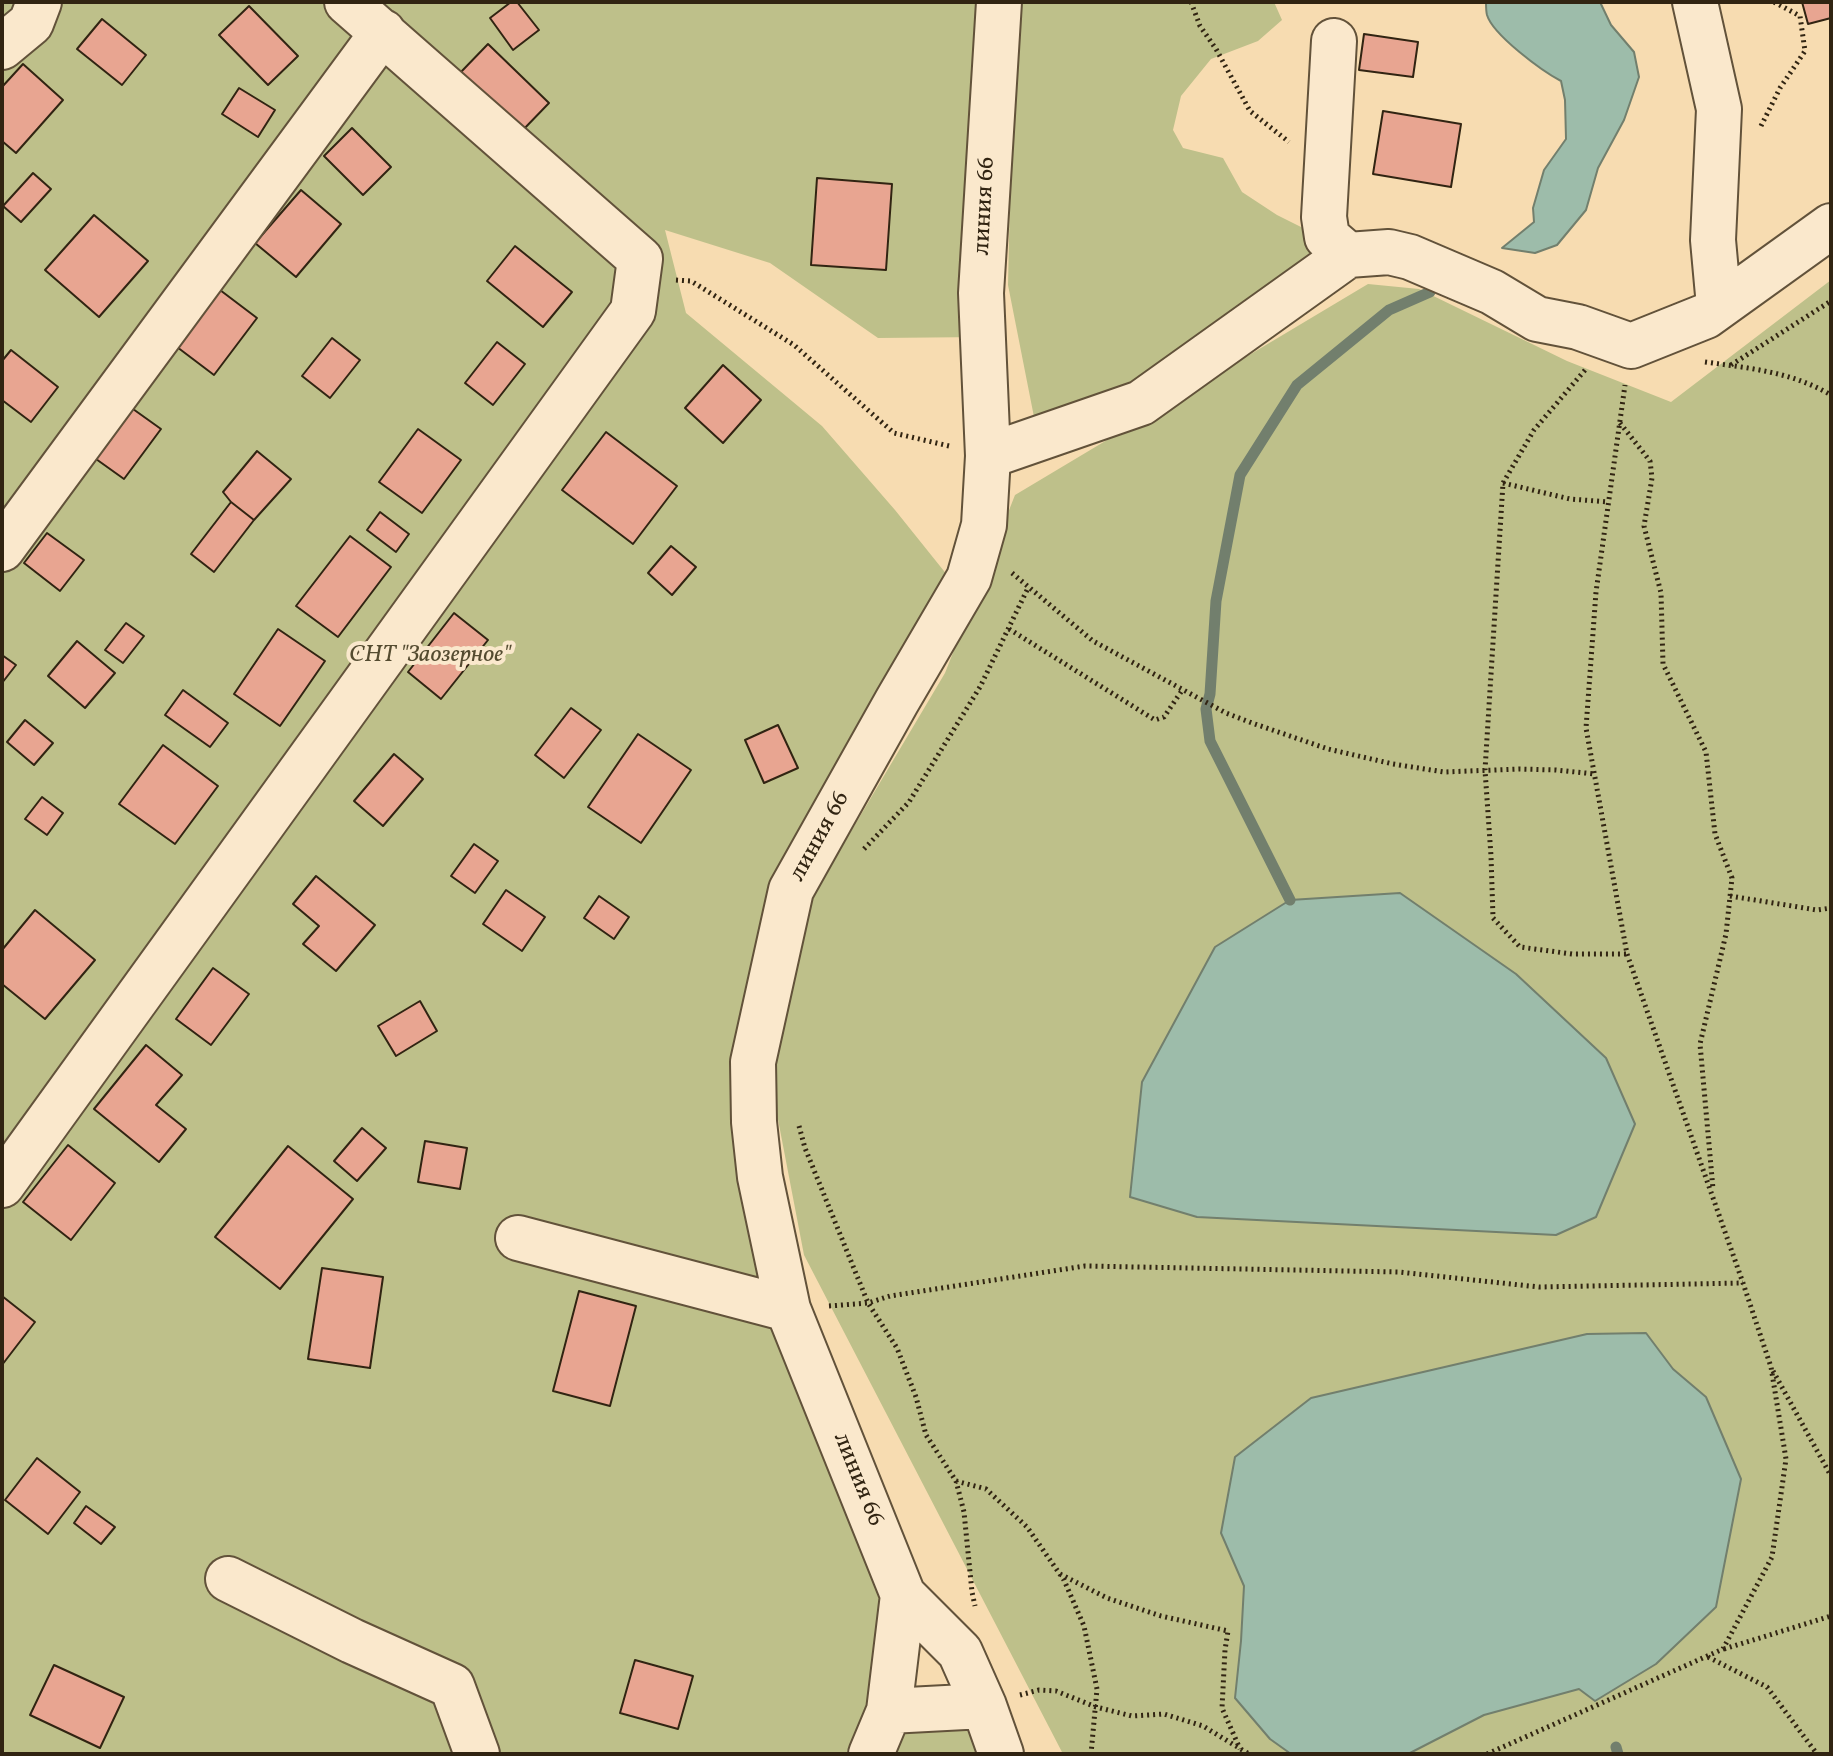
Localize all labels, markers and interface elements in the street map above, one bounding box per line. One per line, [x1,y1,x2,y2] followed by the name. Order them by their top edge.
[969,156,1003,256] street label: линия 66
[349,643,511,671] park label: СНТ "Заозерное"
[785,787,857,887] street label: линия 66
[825,1429,889,1531] street label: линия 66

